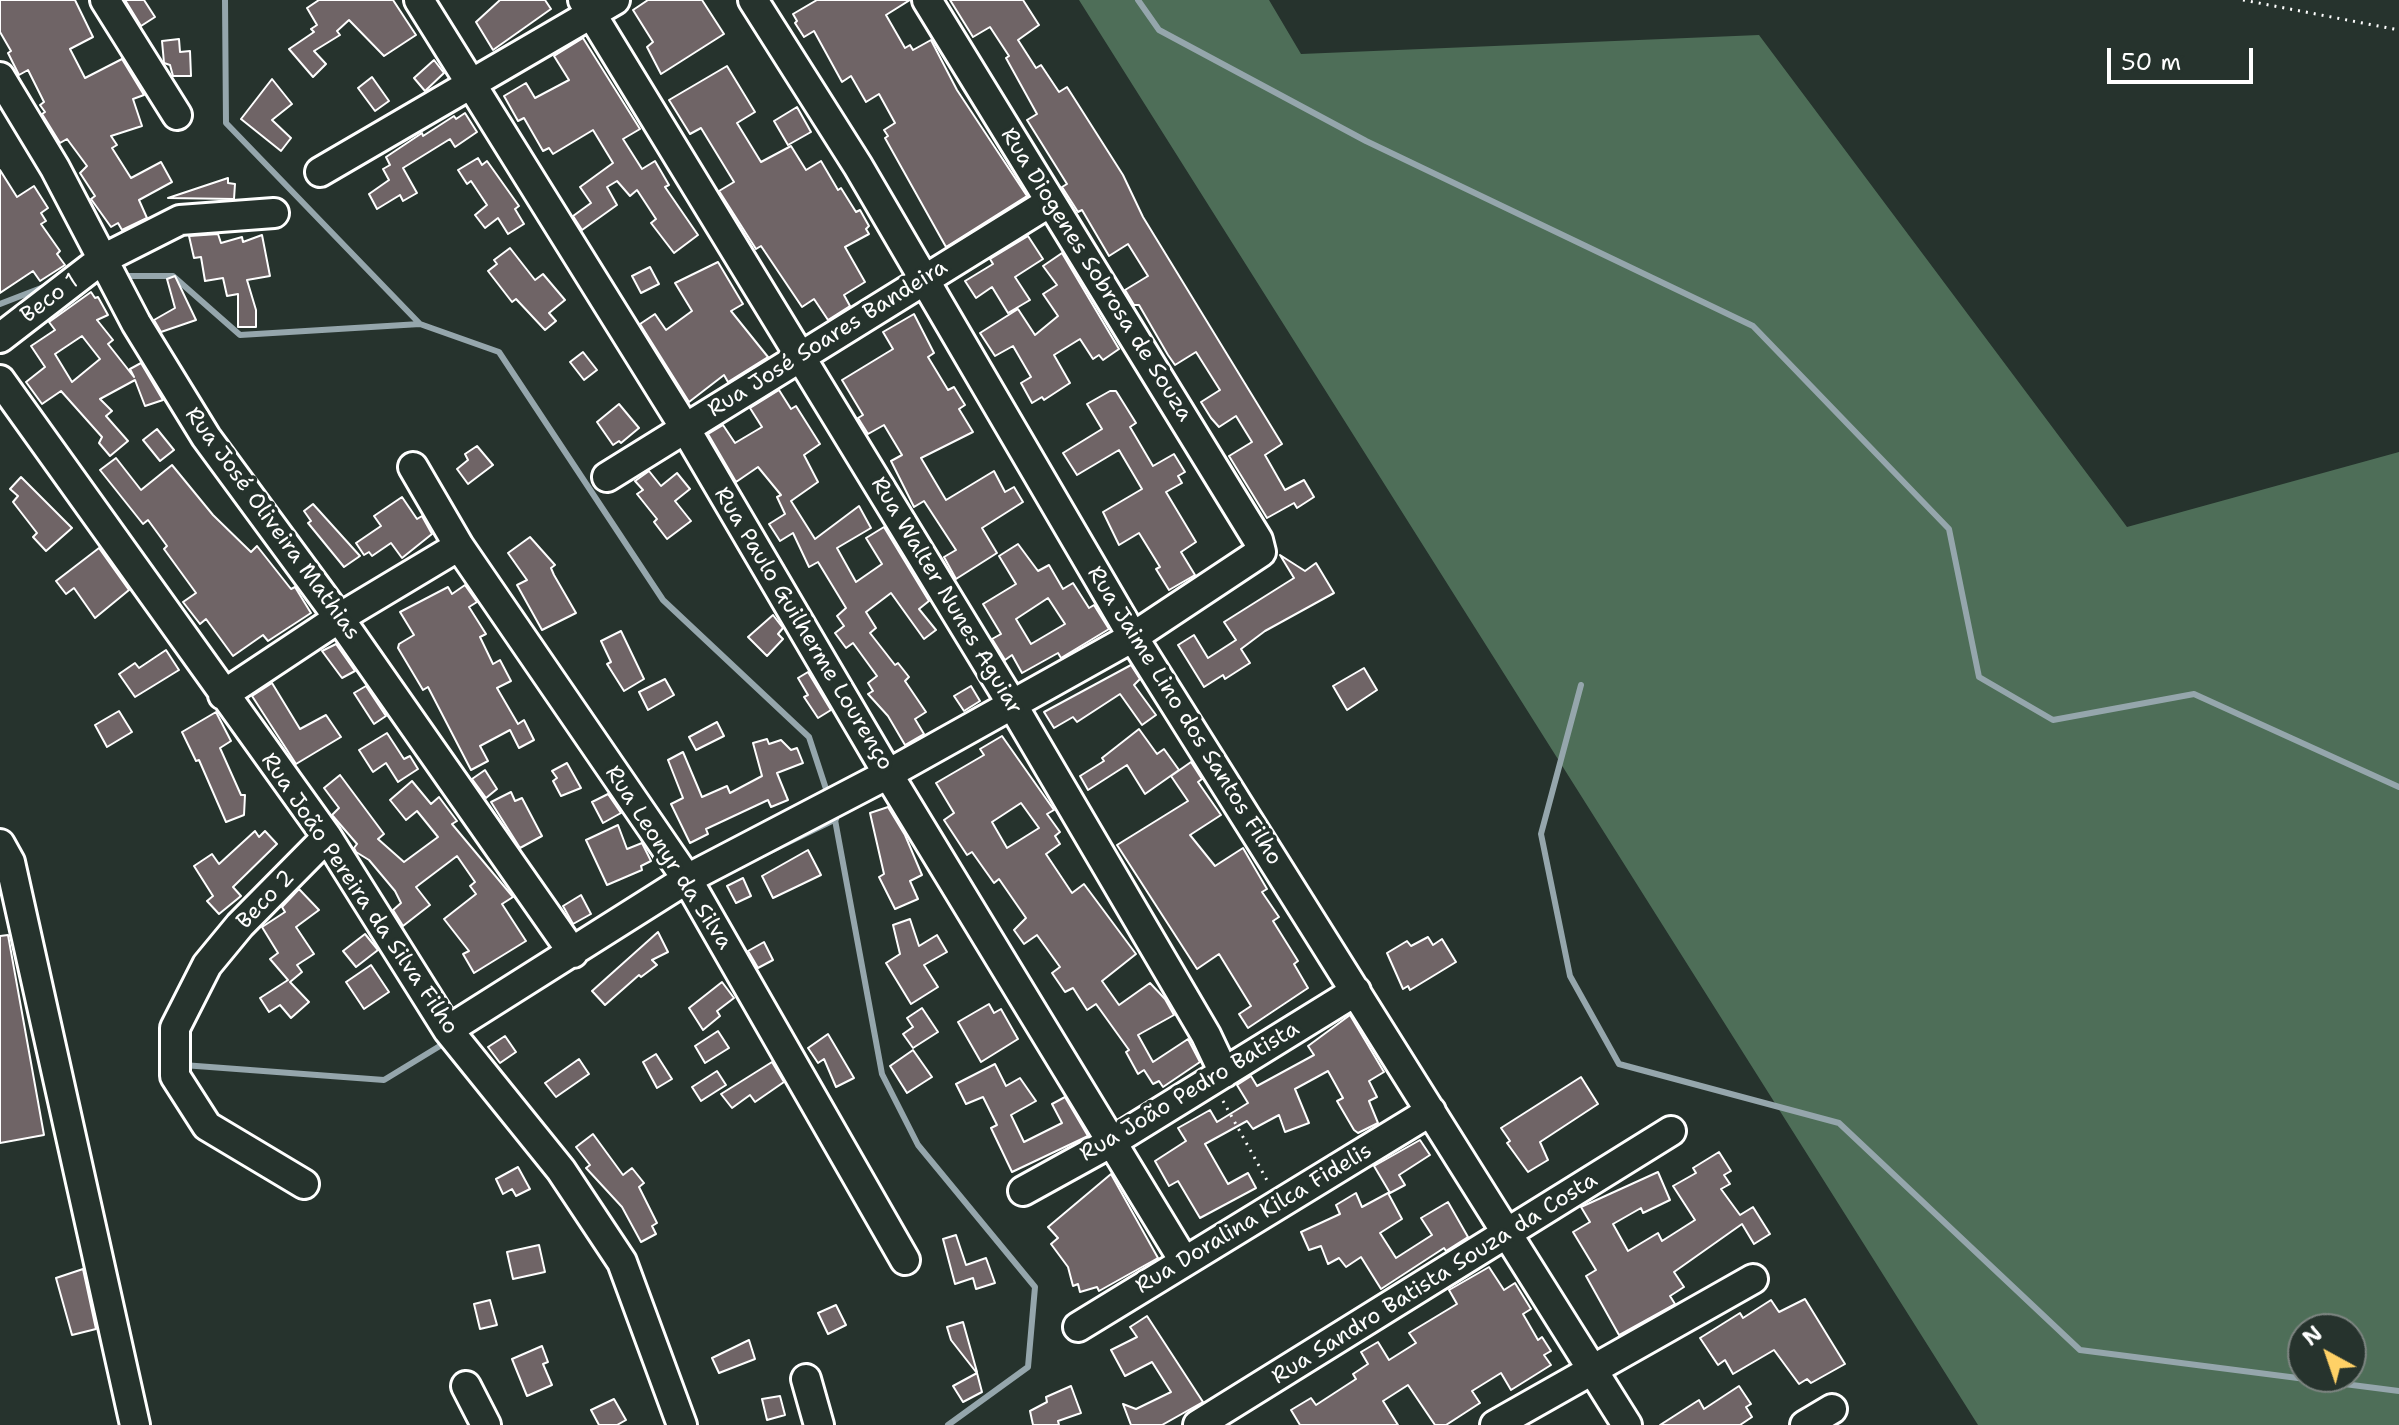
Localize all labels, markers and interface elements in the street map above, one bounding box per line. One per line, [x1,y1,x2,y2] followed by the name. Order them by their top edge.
[2111,32,2257,82] scale bar
[2121,46,2181,78] text: 50 m
[994,123,1198,427] street label: Rua Diogenes Sobrosa de Souza
[703,254,953,424] street label: Rua José Soares Bandeira
[16,269,84,329] street label: Beco 1
[179,403,365,645] street label: Rua José Oliveira Mathias
[865,473,1027,719] street label: Rua Walter Nunes Aguiar
[708,483,898,775] street label: Rua Paulo Guilherme Lourenço
[1081,562,1287,870] street label: Rua Jaime Lino dos Santos Filho
[255,748,463,1040] street label: Rua João Pereira da Silva Filho
[599,761,737,955] street label: Rua Leonyr da Silva
[232,865,300,935] street label: Beco 2
[1076,1016,1304,1168] street label: Rua João Pedro Batista
[1131,1138,1377,1300] street label: Rua Doralina Kilca Fidelis
[1267,1167,1603,1391] street label: Rua Sandro Batista Souza da Costa
[2287,1313,2367,1393] north arrow
[2297,1319,2329,1352] text: N

